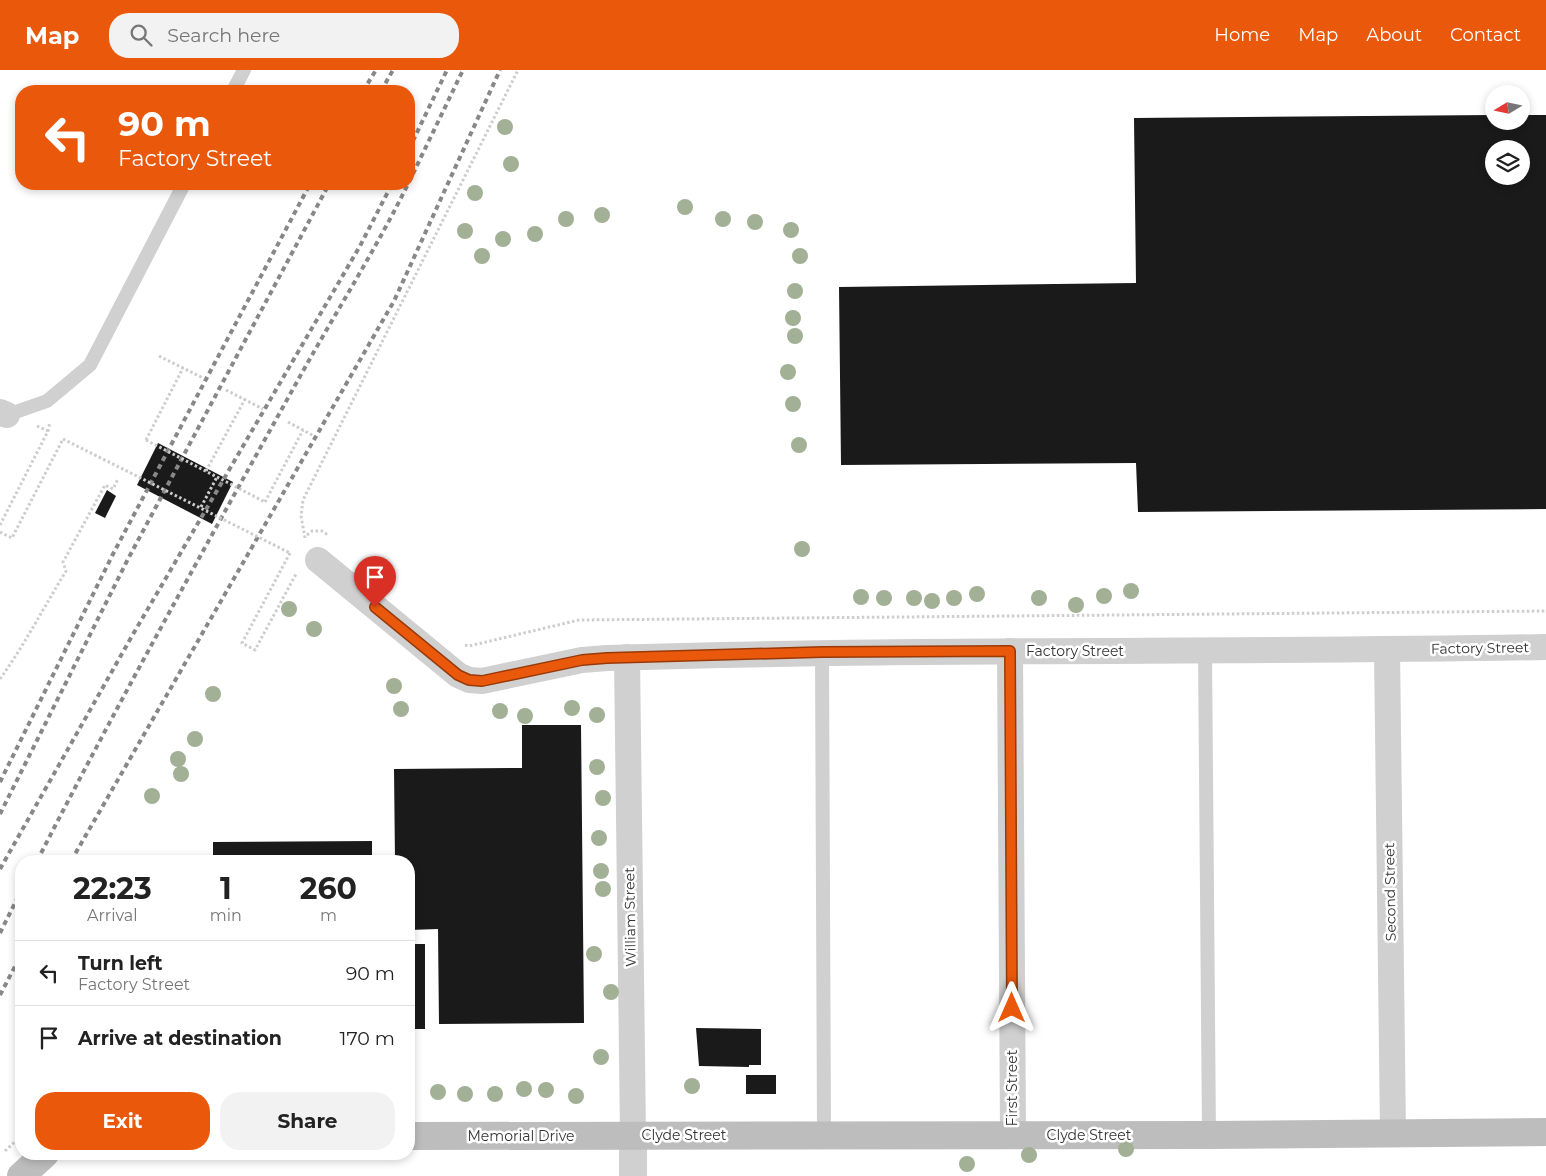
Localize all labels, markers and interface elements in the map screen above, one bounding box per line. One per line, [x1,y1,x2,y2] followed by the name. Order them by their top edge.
[109,13,459,58] search box
[25,21,79,50] text: Map
[127,21,155,49] icon: search
[167,24,280,47] text: Search here
[1214,24,1270,46] text: Home
[1298,24,1338,46] text: Map
[1366,24,1422,46] text: About
[1450,24,1521,46] text: Contact
[1485,85,1530,130] north arrow
[1485,85,1530,185] map controls
[118,102,211,145] text: 90 m
[35,105,100,170] icon: left
[1485,140,1530,185] button: layers
[118,145,272,172] text: Factory Street
[354,556,396,607] pin
[361,563,389,591] icon: arrive
[1431,638,1530,658] street label: Factory Street
[1026,642,1124,660] street label: Factory Street
[1380,842,1400,941] street label: Second Street
[620,867,640,967] street label: William Street
[73,870,152,907] text: 22:23
[220,870,232,907] text: 1
[300,870,357,907] text: 260
[87,906,138,925] text: Arrival
[210,906,242,925] text: min
[320,906,337,925] text: m
[78,952,163,975] text: Turn left
[35,959,63,987] icon: left
[346,962,395,985] text: 90 m
[78,975,190,994] text: Factory Street
[985,981,1037,1033] position arrow
[35,1024,63,1052] icon: arrive
[78,1027,282,1050] text: Arrive at destination
[340,1027,395,1050] text: 170 m
[1003,1049,1021,1126] street label: First Street
[35,1092,210,1150] button: Exit
[220,1092,395,1150] button: Share
[642,1126,727,1144] street label: Clyde Street
[1047,1126,1132,1144] street label: Clyde Street
[467,1127,575,1145] street label: Memorial Drive

